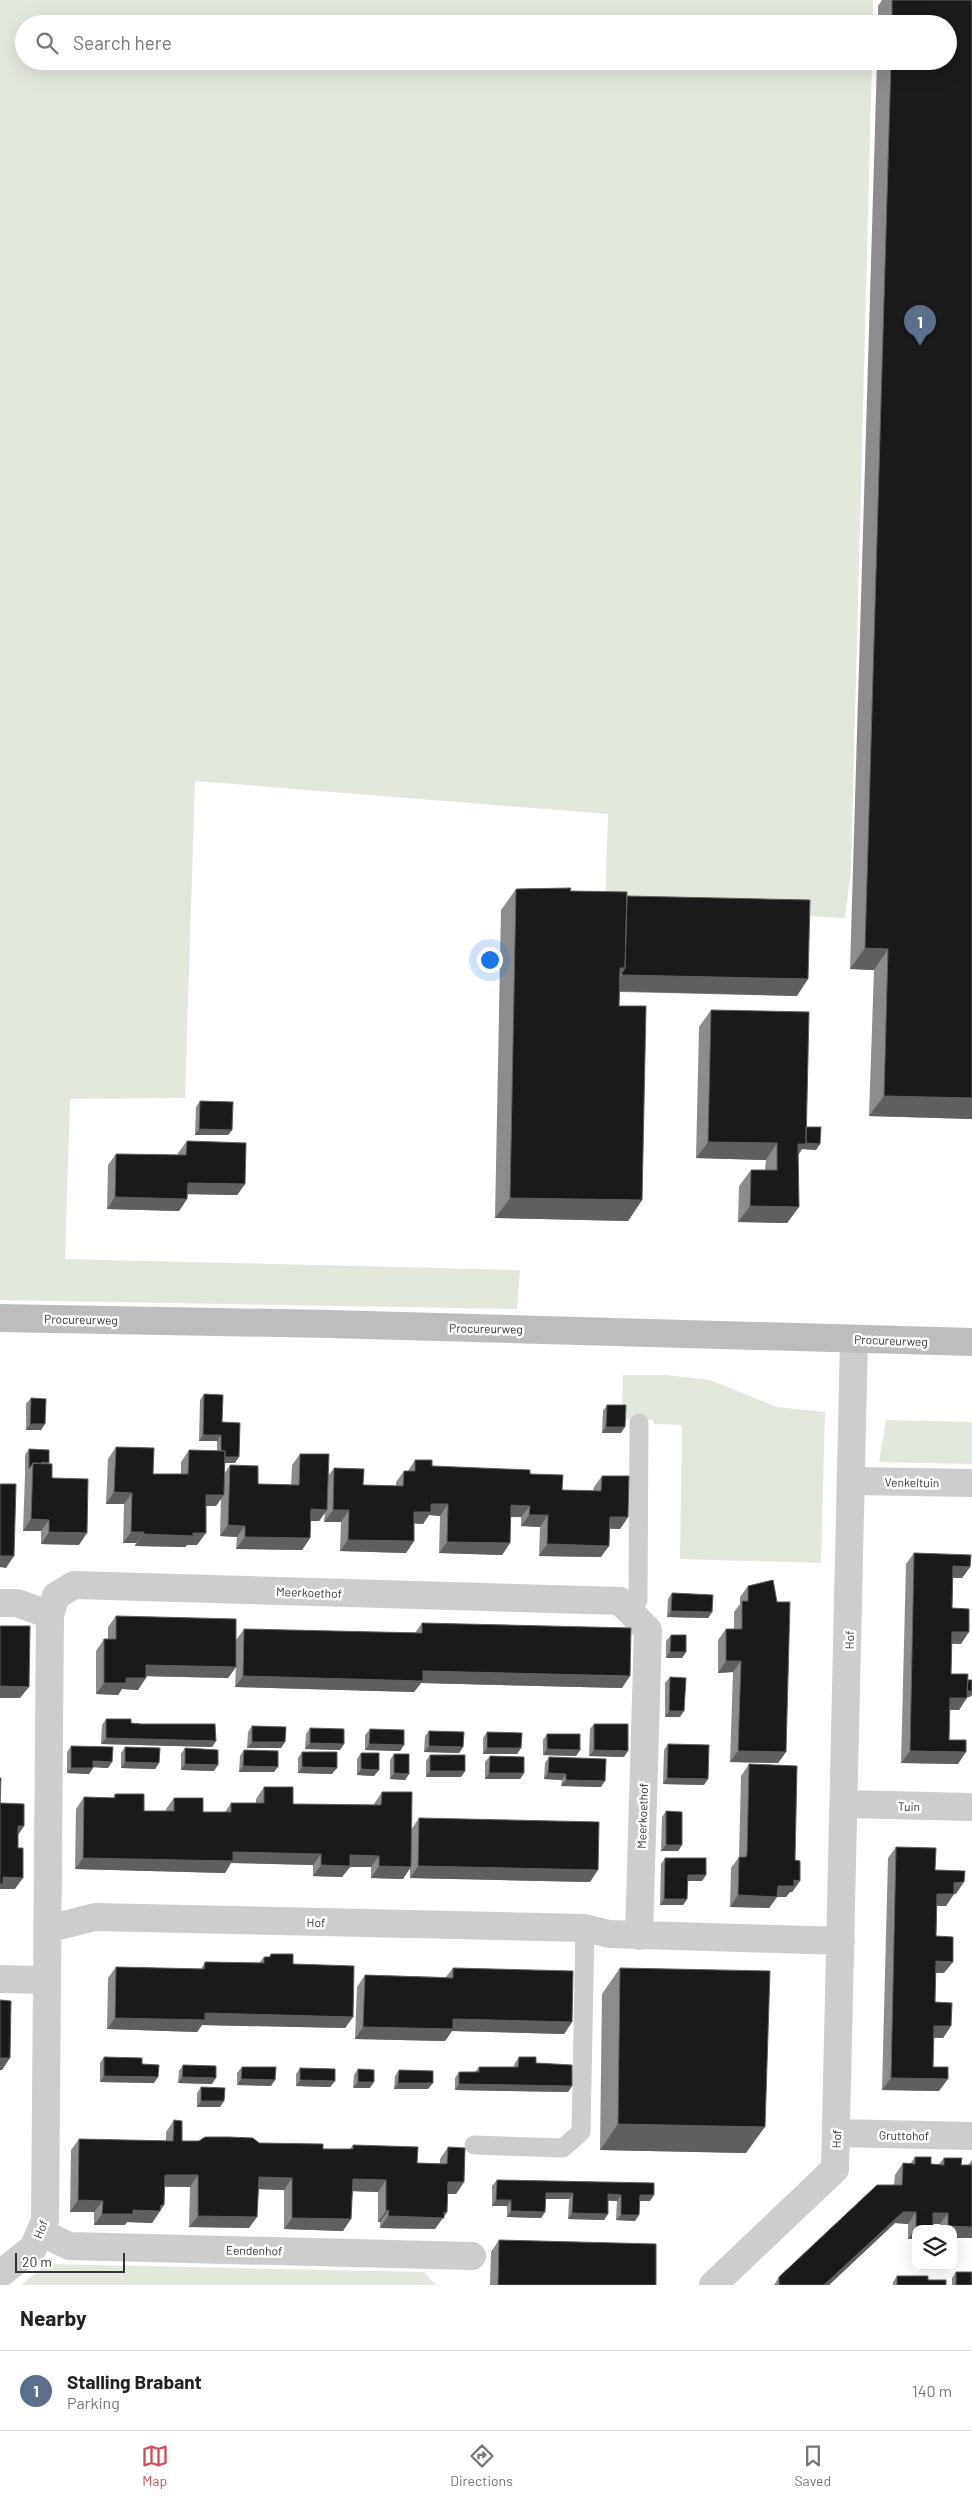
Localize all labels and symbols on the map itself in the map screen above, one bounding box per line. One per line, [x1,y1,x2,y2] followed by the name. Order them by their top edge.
[904,305,936,346] pin: 1
[477,947,503,973] your location
[44,1311,118,1327] street label: Procureurweg
[449,1320,523,1336] street label: Procureurweg
[854,1332,928,1348] street label: Procureurweg
[885,1475,939,1489] street label: Venkeltuin
[276,1584,342,1600] street label: Meerkoethof
[842,1631,856,1649] street label: Hof
[634,1783,650,1849] street label: Meerkoethof
[898,1799,920,1813] street label: Tuin
[307,1915,325,1929] street label: Hof
[879,2128,929,2142] street label: Gruttohof
[829,2129,843,2149] street label: Hof
[30,2218,50,2240] street label: Hof
[226,2243,282,2257] street label: Eendenhof
[15,2250,125,2273] scale bar

